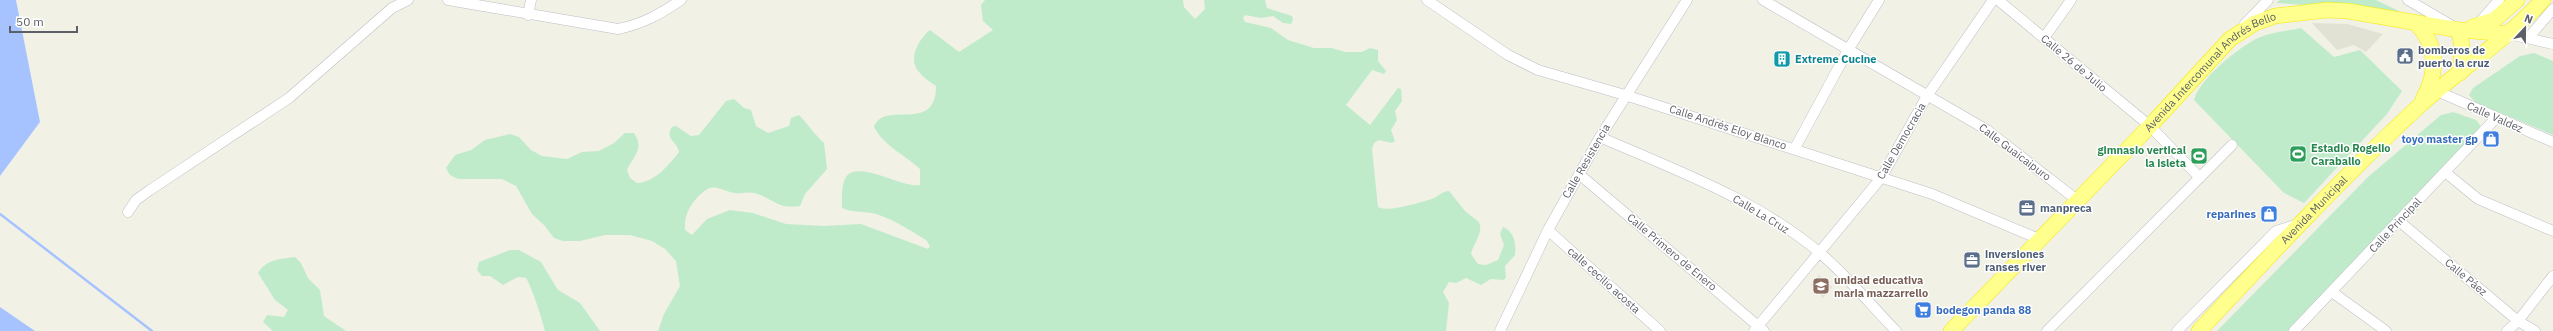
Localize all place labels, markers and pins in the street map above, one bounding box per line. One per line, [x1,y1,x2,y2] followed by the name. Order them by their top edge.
[2418,43,2490,70] place label: bomberos de puerto la cruz
[2395,46,2415,66] public building icon: bomberos de puerto la cruz
[1772,49,1792,69] building icon: Extreme Cucine
[1795,52,1877,66] place label: Extreme Cucine
[2481,129,2501,149] shop icon: toyo master gp
[2401,132,2478,146] place label: toyo master gp
[2311,141,2391,168] place label: Estadio Rogelio Caraballo
[2098,143,2187,170] place label: gimnasio vertical la isleta
[2288,144,2308,164] sports icon: Estadio Rogelio Caraballo
[2189,146,2209,166] sports icon: gimnasio vertical la isleta
[2017,198,2037,218] office icon: manpreca
[2040,201,2092,215] place label: manpreca
[2259,204,2279,224] shop icon: reparines
[2207,207,2256,221] place label: reparines
[1985,247,2047,274] place label: inversiones ranses river
[1962,250,1982,270] office icon: inversiones ranses river
[1834,273,1928,300] place label: unidad educativa maria mazzarrello
[1811,276,1831,296] school or university icon: unidad educativa maria mazzarrello
[1913,300,1933,320] supermarket icon: bodegon panda 88
[1936,303,2032,317] place label: bodegon panda 88

